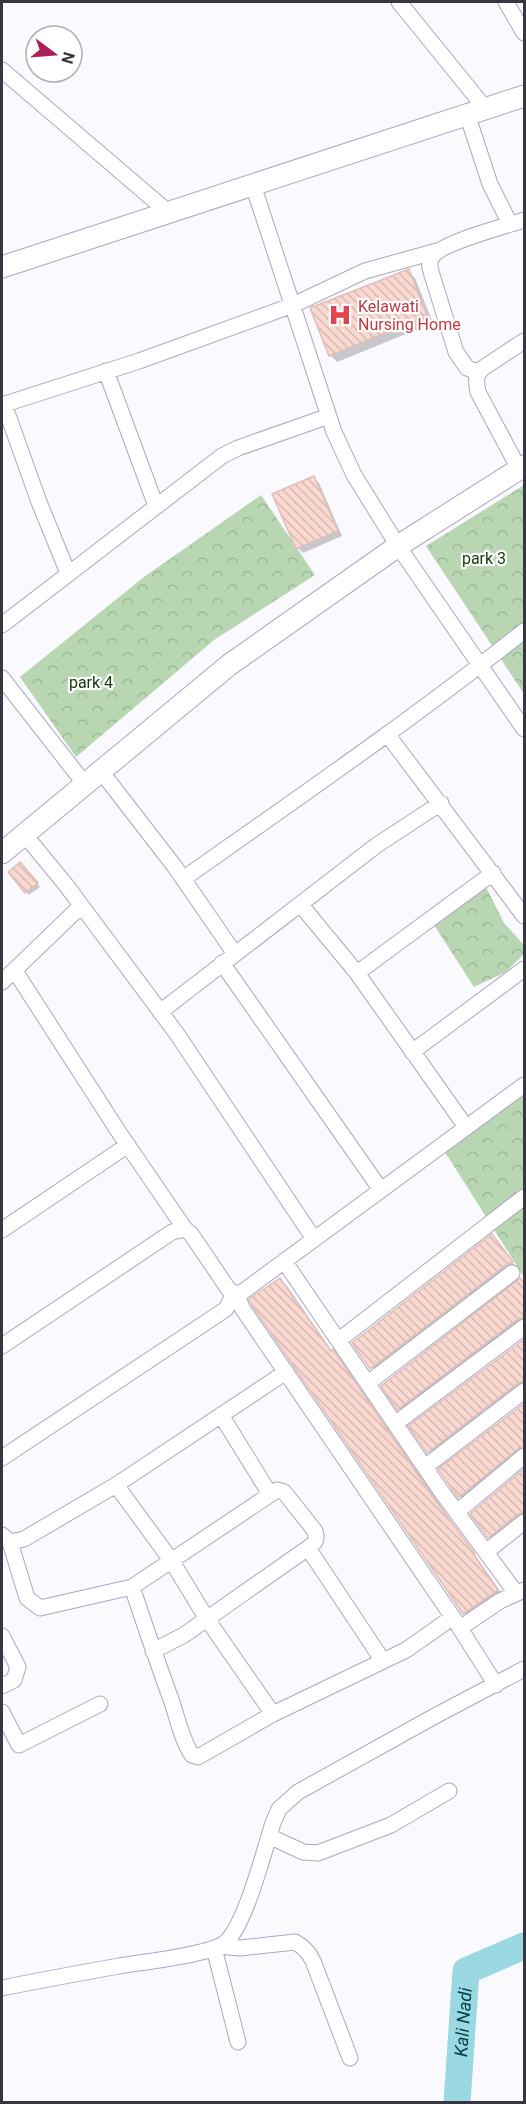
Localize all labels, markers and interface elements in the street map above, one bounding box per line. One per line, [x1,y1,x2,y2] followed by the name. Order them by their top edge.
[24,24,84,84] north arrow
[57,50,79,66] text: N
[358,297,461,334] place label: Kelawati Nursing Home
[327,302,353,328] hospital icon: Kelawati Nursing Home
[462,549,506,568] park label: park 3
[69,673,113,692] park label: park 4
[450,1986,475,2058] water label: Kali Nadi

